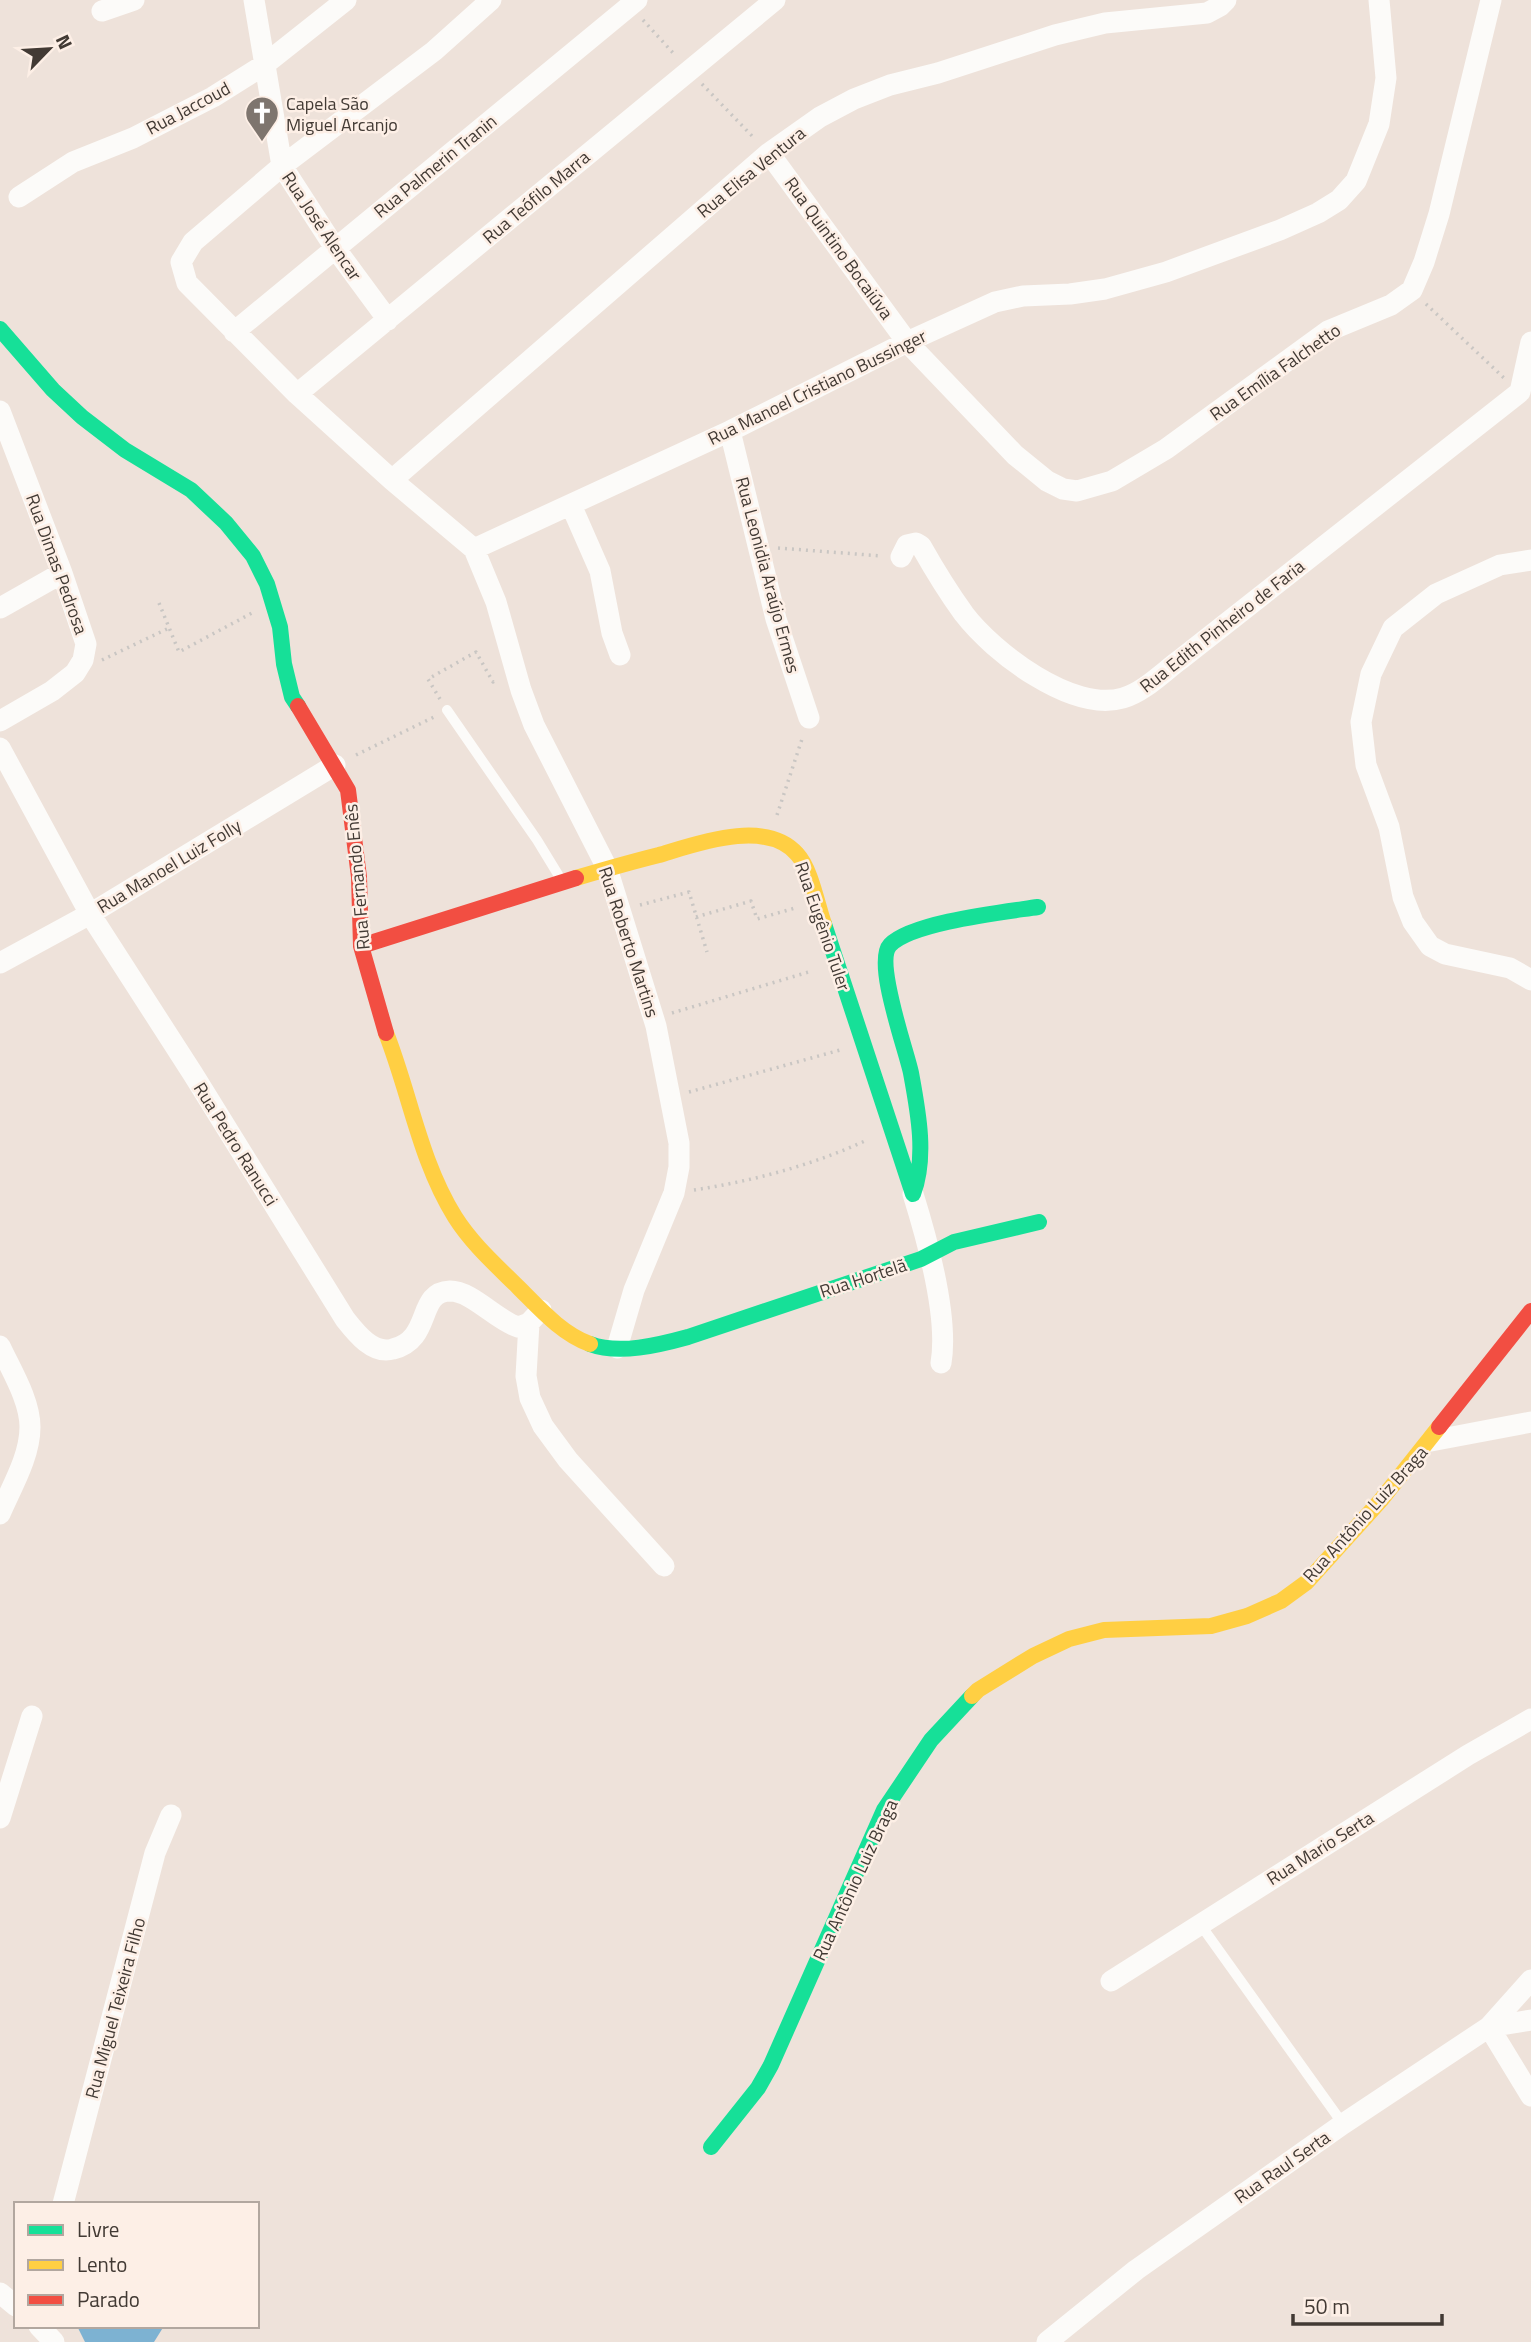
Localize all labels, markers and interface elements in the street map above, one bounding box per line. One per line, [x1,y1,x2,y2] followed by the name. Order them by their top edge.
[14,14,84,84] north arrow
[49,30,81,54] text: N
[141,75,235,141] street label: Rua Jaccoud
[286,90,398,138] place label: Capela São Miguel Arcanjo
[243,94,281,143] church icon: Capela São Miguel Arcanjo
[368,108,502,224] street label: Rua Palmerin Tranin
[691,120,811,224] street label: Rua Elisa Ventura
[476,144,596,250] street label: Rua Teófilo Marra
[275,166,369,286] street label: Rua José Alencar
[778,171,900,325] street label: Rua Quintino Bocaiúva
[1204,317,1346,427] street label: Rua Emília Falchetto
[703,322,931,452] street label: Rua Manoel Cristiano Bussinger
[729,474,807,676] street label: Rua Leonidia Araújo Ermes
[19,490,95,638] street label: Rua Dimas Pedrosa
[1134,553,1310,699] street label: Rua Edith Pinheiro de Faria
[337,803,377,951] street label: Rua Fernando Enês
[92,812,246,920] street label: Rua Manoel Luiz Folly
[788,858,858,994] street label: Rua Eugênio Tuler
[592,863,666,1021] street label: Rua Roberto Martins
[187,1077,285,1211] street label: Rua Pedro Ranucci
[816,1251,910,1305] street label: Rua Hortelã
[1296,1440,1434,1588] street label: Rua Antônio Luiz Braga
[806,1795,904,1965] street label: Rua Antônio Luiz Braga
[1261,1804,1379,1892] street label: Rua Mario Serta
[78,1914,152,2102] street label: Rua Miguel Teixeira Filho
[1228,2124,1336,2210] street label: Rua Raul Serta
[14,2202,259,2328] legend
[77,2213,119,2245] text: Livre
[77,2248,127,2280] text: Lento
[1293,2282,1442,2326] scale bar
[77,2283,140,2315] text: Parado
[1304,2290,1350,2322] text: 50 m

